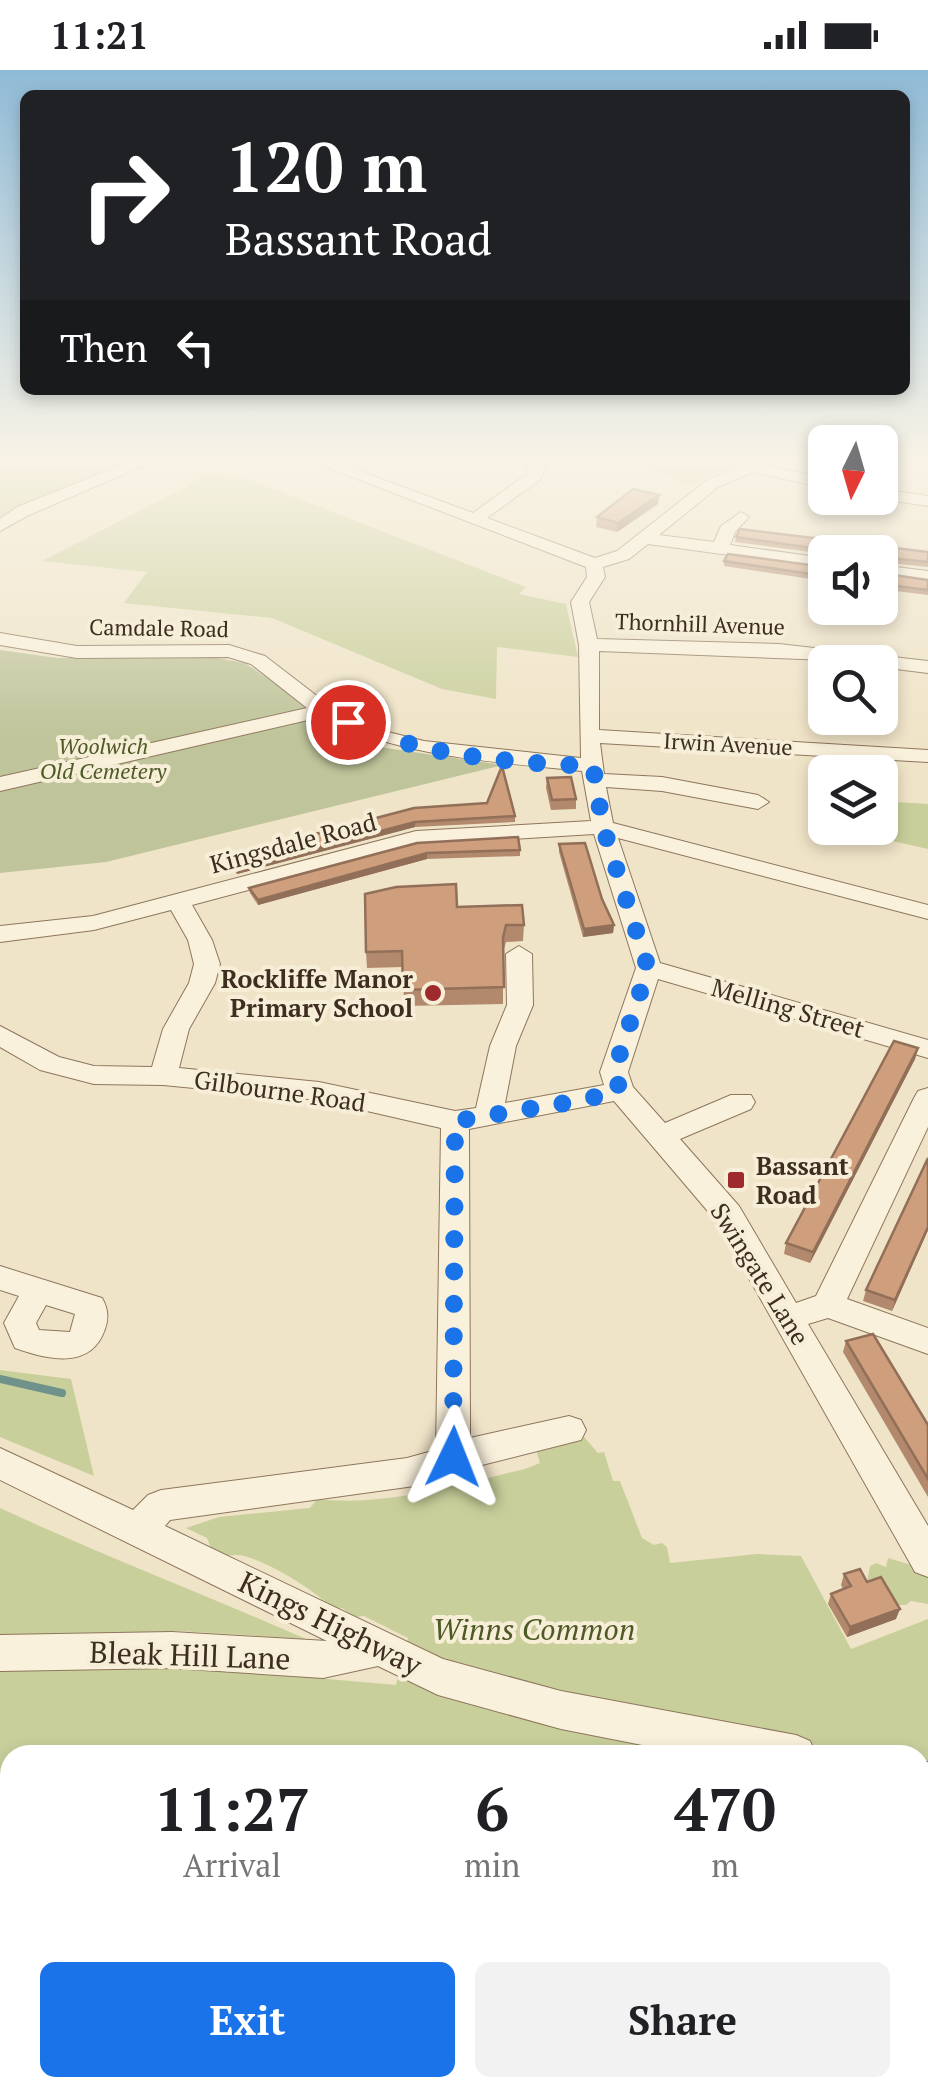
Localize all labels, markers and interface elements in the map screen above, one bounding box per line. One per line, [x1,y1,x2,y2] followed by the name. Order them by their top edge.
[50,10,149,60] text: 11:21
[225,119,427,212] text: 120 m
[60,130,190,260] icon: right
[225,208,492,268] text: Bassant Road
[168,320,223,375] icon: left
[60,323,148,373] text: Then
[808,425,898,515] north arrow
[808,425,898,845] map controls
[808,535,898,625] button: sound
[615,606,785,641] street label: Thornhill Avenue
[89,612,229,643] street label: Camdale Road
[808,645,898,735] button: search
[306,680,391,765] pin
[321,695,376,750] icon: arrive
[663,726,793,761] street label: Irwin Avenue
[40,731,167,785] park label: Woolwich Old Cemetery
[808,755,898,845] button: layers
[206,804,380,881] street label: Kingsdale Road
[221,962,413,1024] place label: Rockliffe Manor Primary School
[708,970,868,1045] street label: Melling Street
[422,982,444,1004] marker: Rockliffe Manor Primary School
[192,1062,368,1119] street label: Gilbourne Road
[756,1149,849,1211] place label: Bassant Road
[725,1169,747,1191] marker: Bassant Road
[704,1197,817,1351] street label: Swingate Lane
[401,1405,505,1509] position arrow
[232,1562,429,1685] street label: Kings Highway
[433,1609,635,1649] park label: Winns Common
[89,1632,291,1679] street label: Bleak Hill Lane
[154,1769,310,1848] text: 11:27
[475,1769,509,1848] text: 6
[674,1769,776,1848] text: 470
[183,1844,281,1886] text: Arrival
[464,1844,520,1886] text: min
[711,1844,739,1886] text: m
[40,1962,455,2077] button: Exit
[475,1962,890,2077] button: Share

